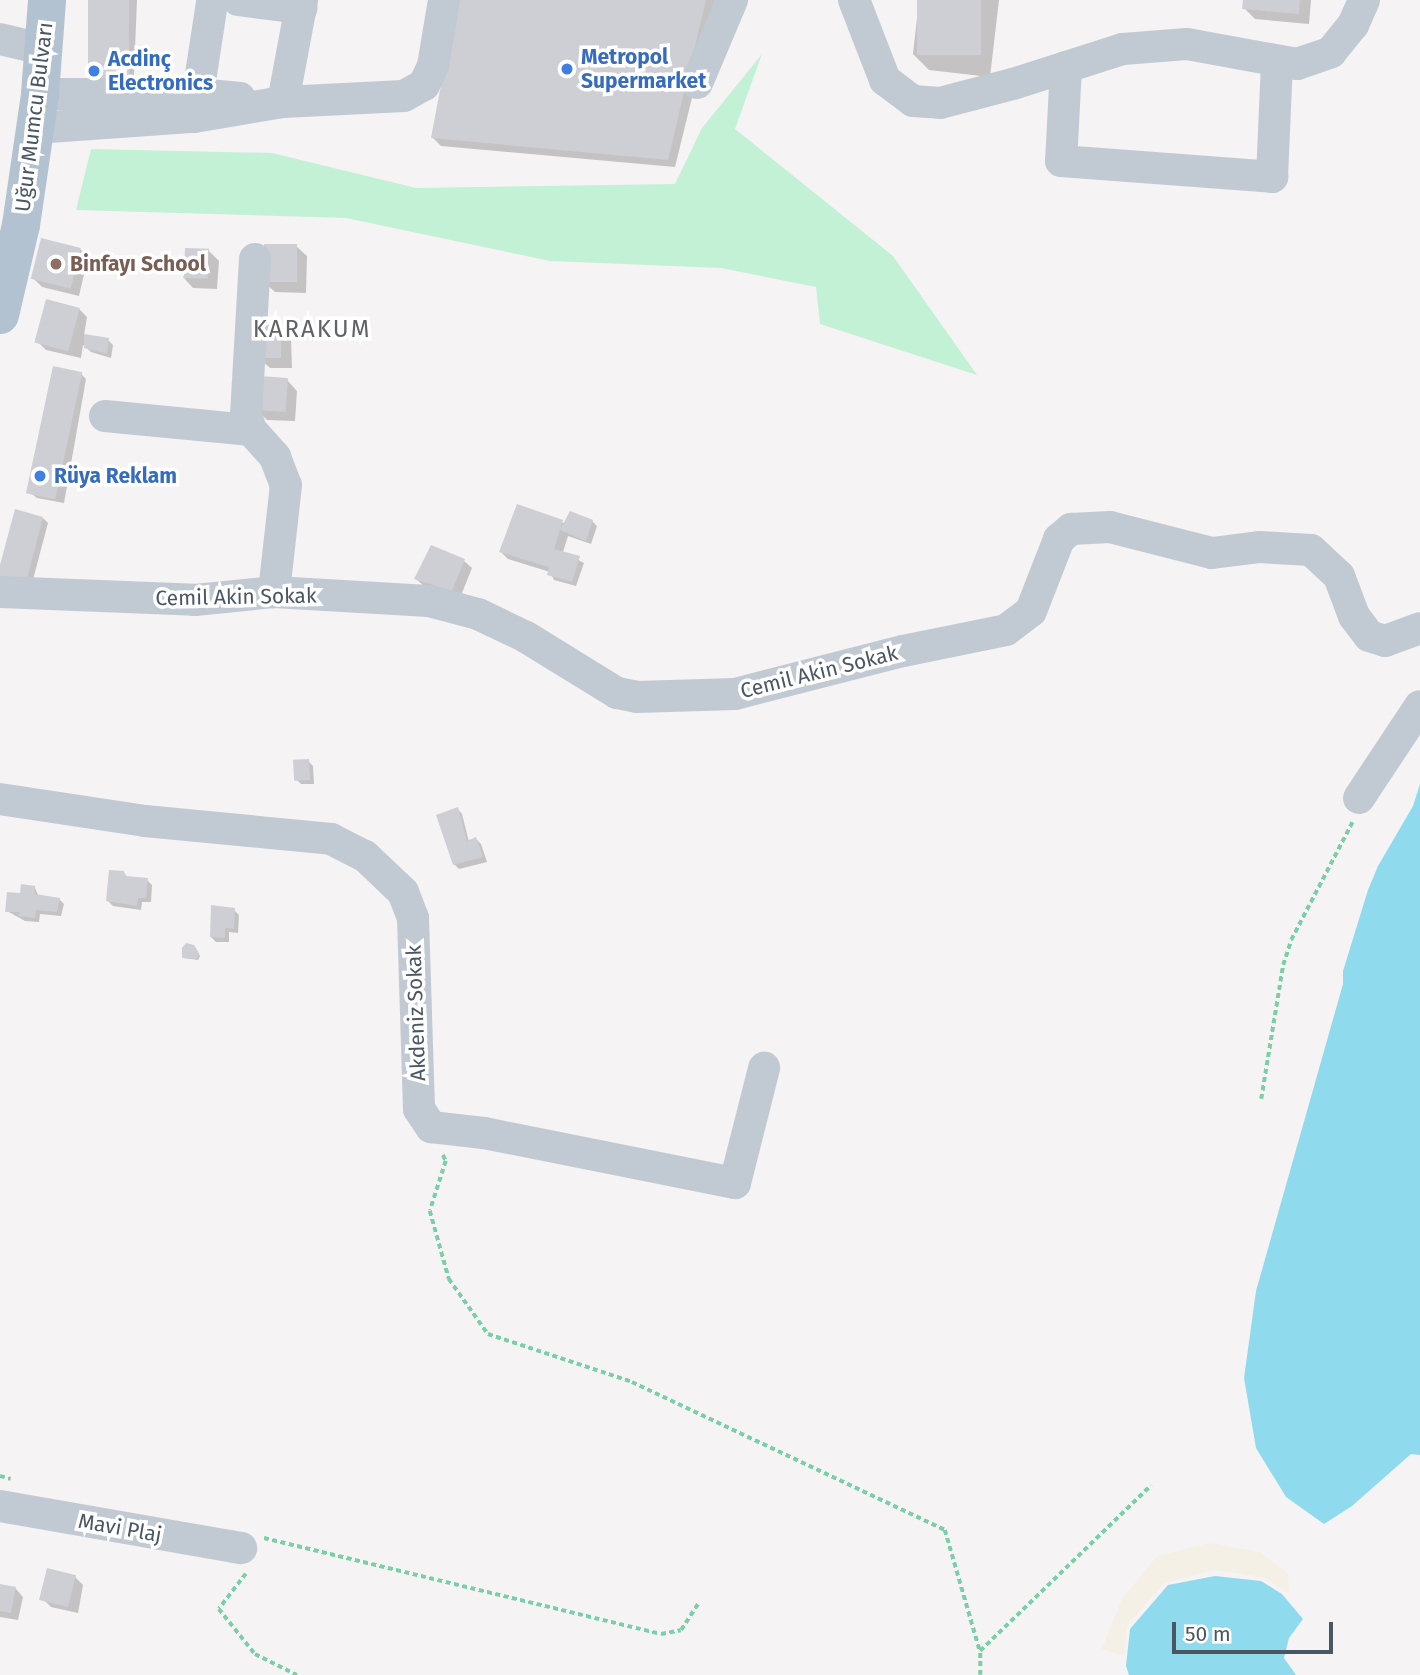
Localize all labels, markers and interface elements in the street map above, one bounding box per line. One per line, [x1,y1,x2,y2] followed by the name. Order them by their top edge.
[10,21,58,213] street label: Uğur Mumcu Bulvarı
[581,44,706,94] place label: Metropol Supermarket
[108,46,213,96] place label: Acdinç Electronics
[559,61,575,77] marker: Metropol Supermarket
[86,63,102,79] marker: Acdinç Electronics
[70,251,206,277] place label: Binfayı School
[48,256,64,272] marker: Binfayı School
[254,316,370,344] district label: KARAKUM
[54,463,177,489] place label: Rüya Reklam
[32,468,48,484] marker: Rüya Reklam
[155,583,317,611] street label: Cemil Akin Sokak
[738,640,900,704] street label: Cemil Akin Sokak
[401,945,431,1081] street label: Akdeniz Sokak
[76,1508,164,1548] street label: Mavi Plaj
[1175,1608,1336,1652] scale bar
[1185,1621,1231,1647] text: 50 m

